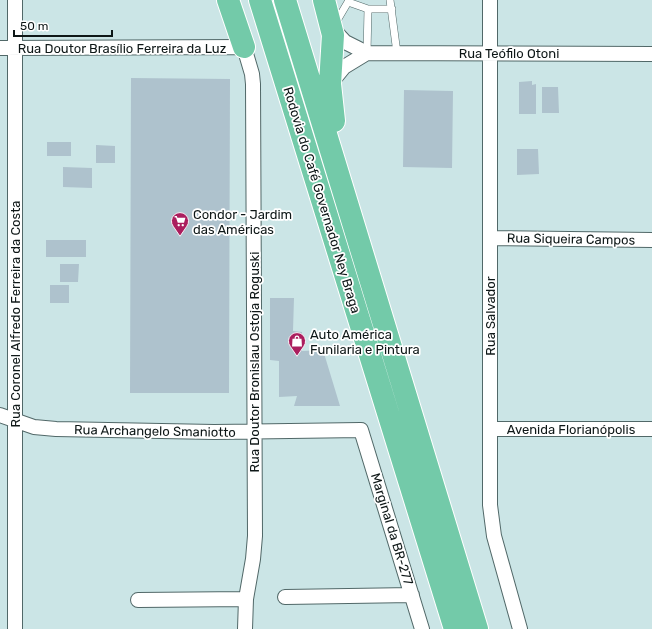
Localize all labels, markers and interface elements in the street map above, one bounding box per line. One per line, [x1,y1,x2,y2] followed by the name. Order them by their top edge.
[14,12,112,38] scale bar
[20,19,48,33] text: 50 m
[18,41,227,56] street label: Rua Doutor Brasílio Ferreira da Luz
[459,46,559,61] street label: Rua Teófilo Otoni
[279,85,364,315] street label: Rodovia do Café Governador Ney Braga
[8,201,23,427] street label: Rua Coronel Alfredo Ferreira da Costa
[193,207,292,237] place label: Condor - Jardim das Américas
[170,211,190,236] supermarket icon: Condor - Jardim das Américas
[507,230,636,248] street label: Rua Siqueira Campos
[247,252,263,472] street label: Rua Doutor Bronislau Ostoja Roguski
[483,276,498,356] street label: Rua Salvador
[310,327,420,357] place label: Auto América Funilaria e Pintura
[287,331,307,356] shop icon: Auto América Funilaria e Pintura
[74,422,236,441] street label: Rua Archangelo Smaniotto
[507,422,636,437] street label: Avenida Florianópolis
[367,471,416,587] street label: Marginal da BR-277

